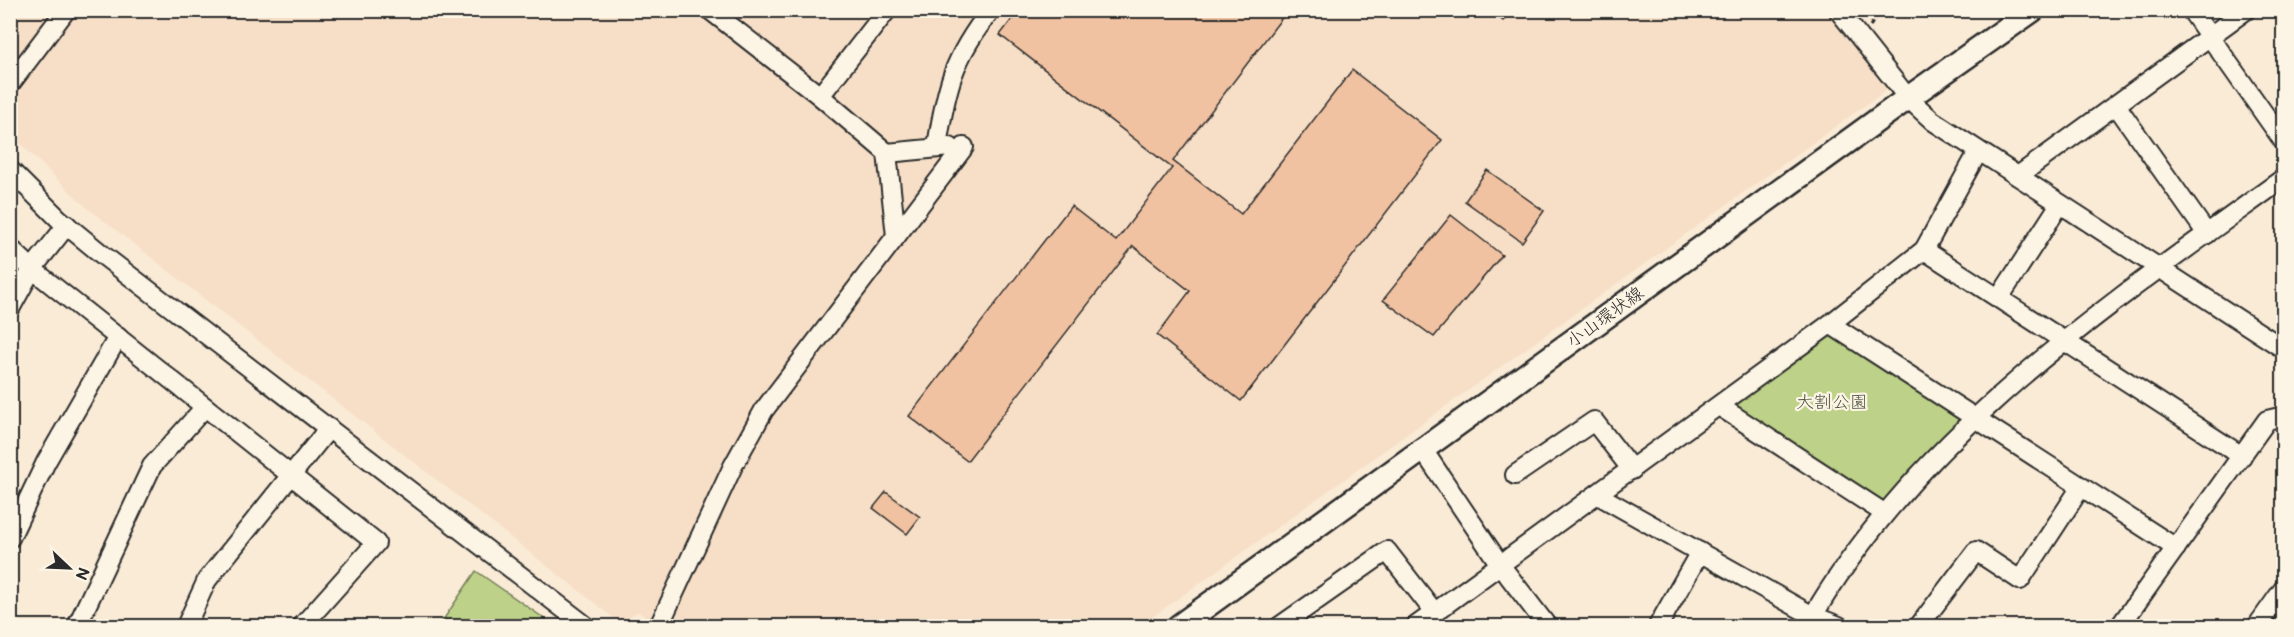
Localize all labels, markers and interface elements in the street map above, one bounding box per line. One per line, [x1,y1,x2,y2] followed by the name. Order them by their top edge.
[1563,282,1648,352] street label: 小山環状線
[1796,392,1868,413] park label: 大割公園
[39,538,99,598] north arrow
[70,564,93,583] text: N

